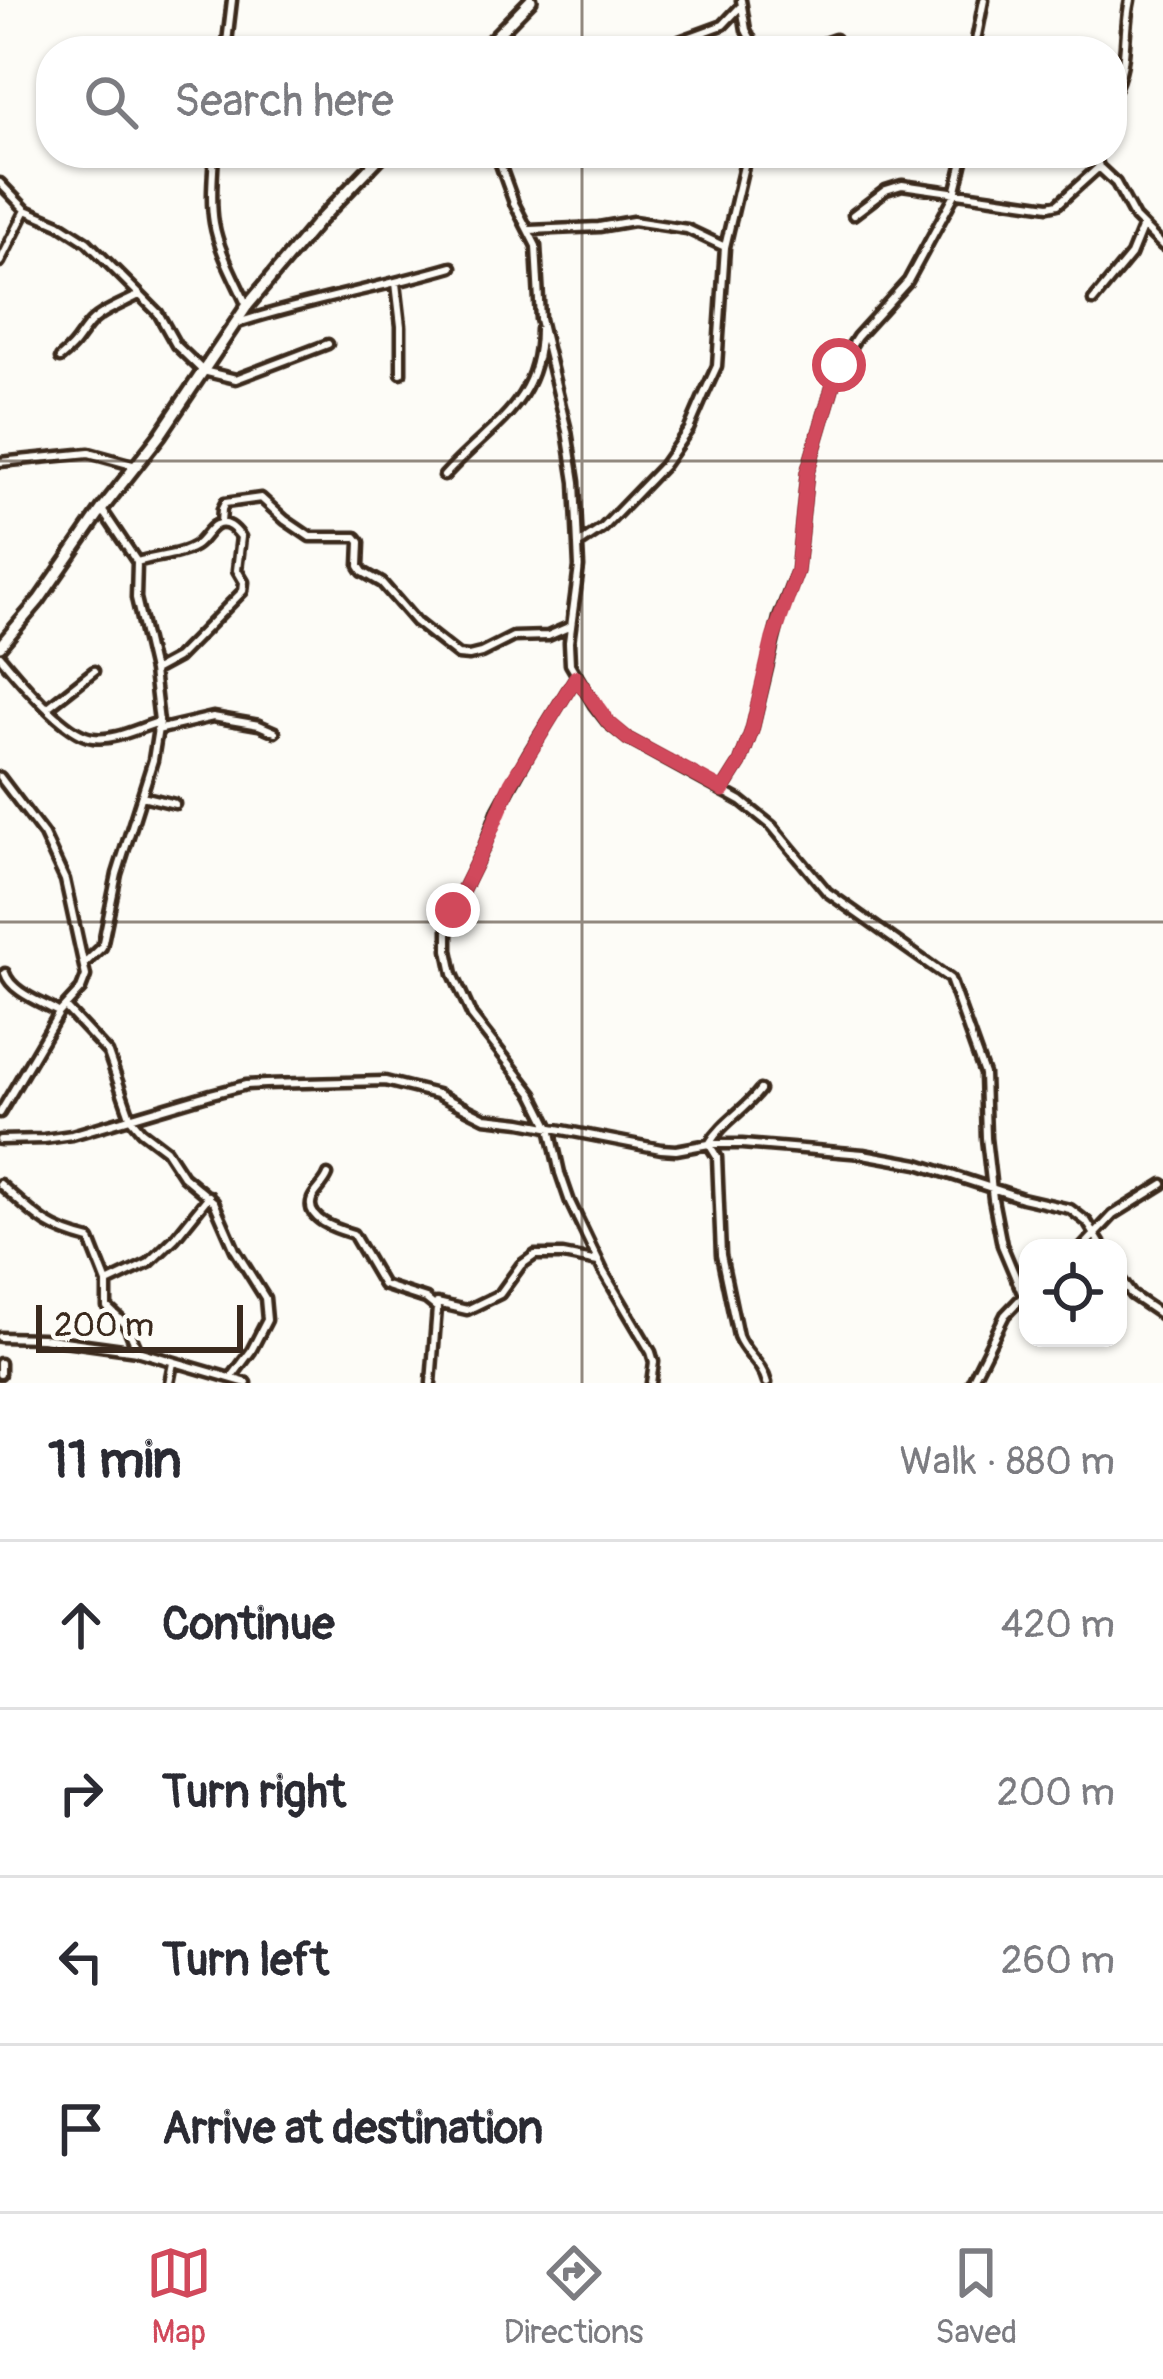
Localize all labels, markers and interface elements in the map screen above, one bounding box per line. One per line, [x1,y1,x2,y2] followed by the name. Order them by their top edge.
[36,36,1127,168] search box
[78,69,144,135] icon: search
[174,74,394,130] text: Search here
[812,338,866,392] route start
[426,883,480,937] route end
[1019,1239,1127,1347] map controls
[1019,1239,1127,1347] button: locate
[36,1299,243,1352] scale bar
[54,1305,154,1346] text: 200 m
[48,1429,182,1493] text: 11 min
[899,1437,1115,1486] text: Walk · 880 m
[48,1592,114,1658] icon: ahead
[162,1597,335,1653] text: Continue
[1001,1600,1115,1649] text: 420 m
[48,1760,114,1826] icon: right
[162,1765,346,1821] text: Turn right
[997,1768,1115,1817] text: 200 m
[48,1928,114,1994] icon: left
[162,1933,329,1989] text: Turn left
[1001,1936,1115,1985] text: 260 m
[48,2096,114,2162] icon: arrive
[162,2101,543,2157] text: Arrive at destination
[146,2240,212,2353] tab: Map
[504,2240,644,2353] tab: Directions
[935,2240,1017,2353] tab: Saved

